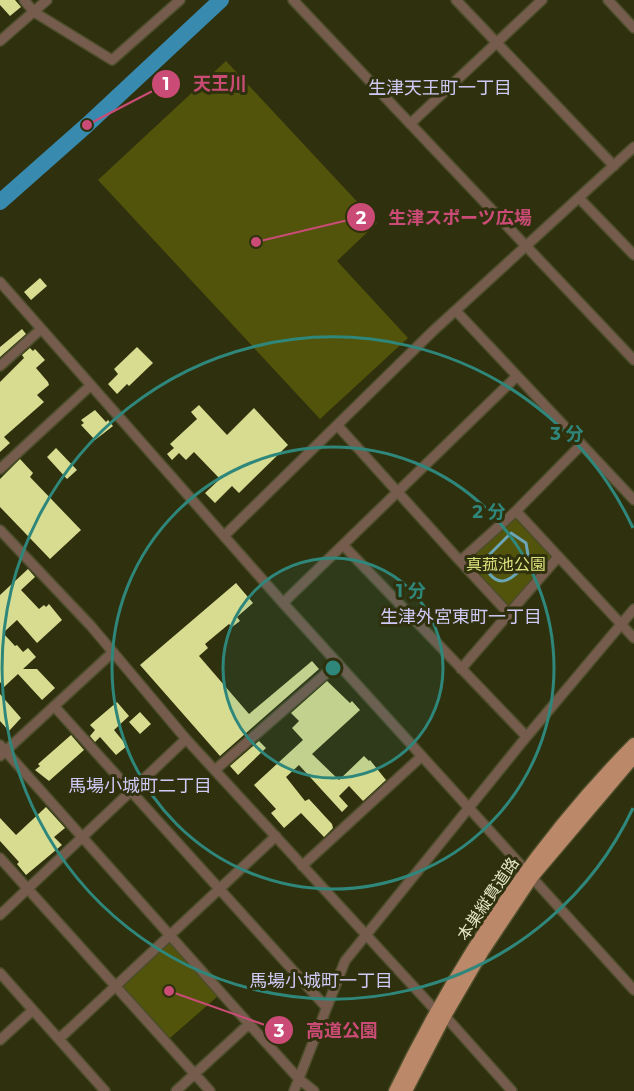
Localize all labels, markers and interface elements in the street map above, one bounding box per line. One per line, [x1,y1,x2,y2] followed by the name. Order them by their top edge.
[151,66,259,102] callout: 天王川
[162,73,170,95] text: 1
[193,73,247,95] text: 天王川
[368,77,512,99] district label: 生津天王町一丁目
[346,199,544,235] callout: 生津スポーツ広場
[356,207,367,229] text: 2
[388,207,532,229] text: 生津スポーツ広場
[549,423,584,445] text: 3 分
[472,501,506,523] text: 2 分
[466,555,546,574] park label: 真菰池公園
[396,580,426,602] text: 1 分
[380,606,542,628] district label: 生津外宮東町一丁目
[323,658,343,678] centre of rings
[68,775,212,797] district label: 馬場小城町二丁目
[453,854,523,944] street label: 本巣縦貫道路
[249,970,393,992] district label: 馬場小城町一丁目
[264,1012,390,1048] callout: 高道公園
[273,1020,285,1042] text: 3
[306,1020,378,1042] text: 高道公園

